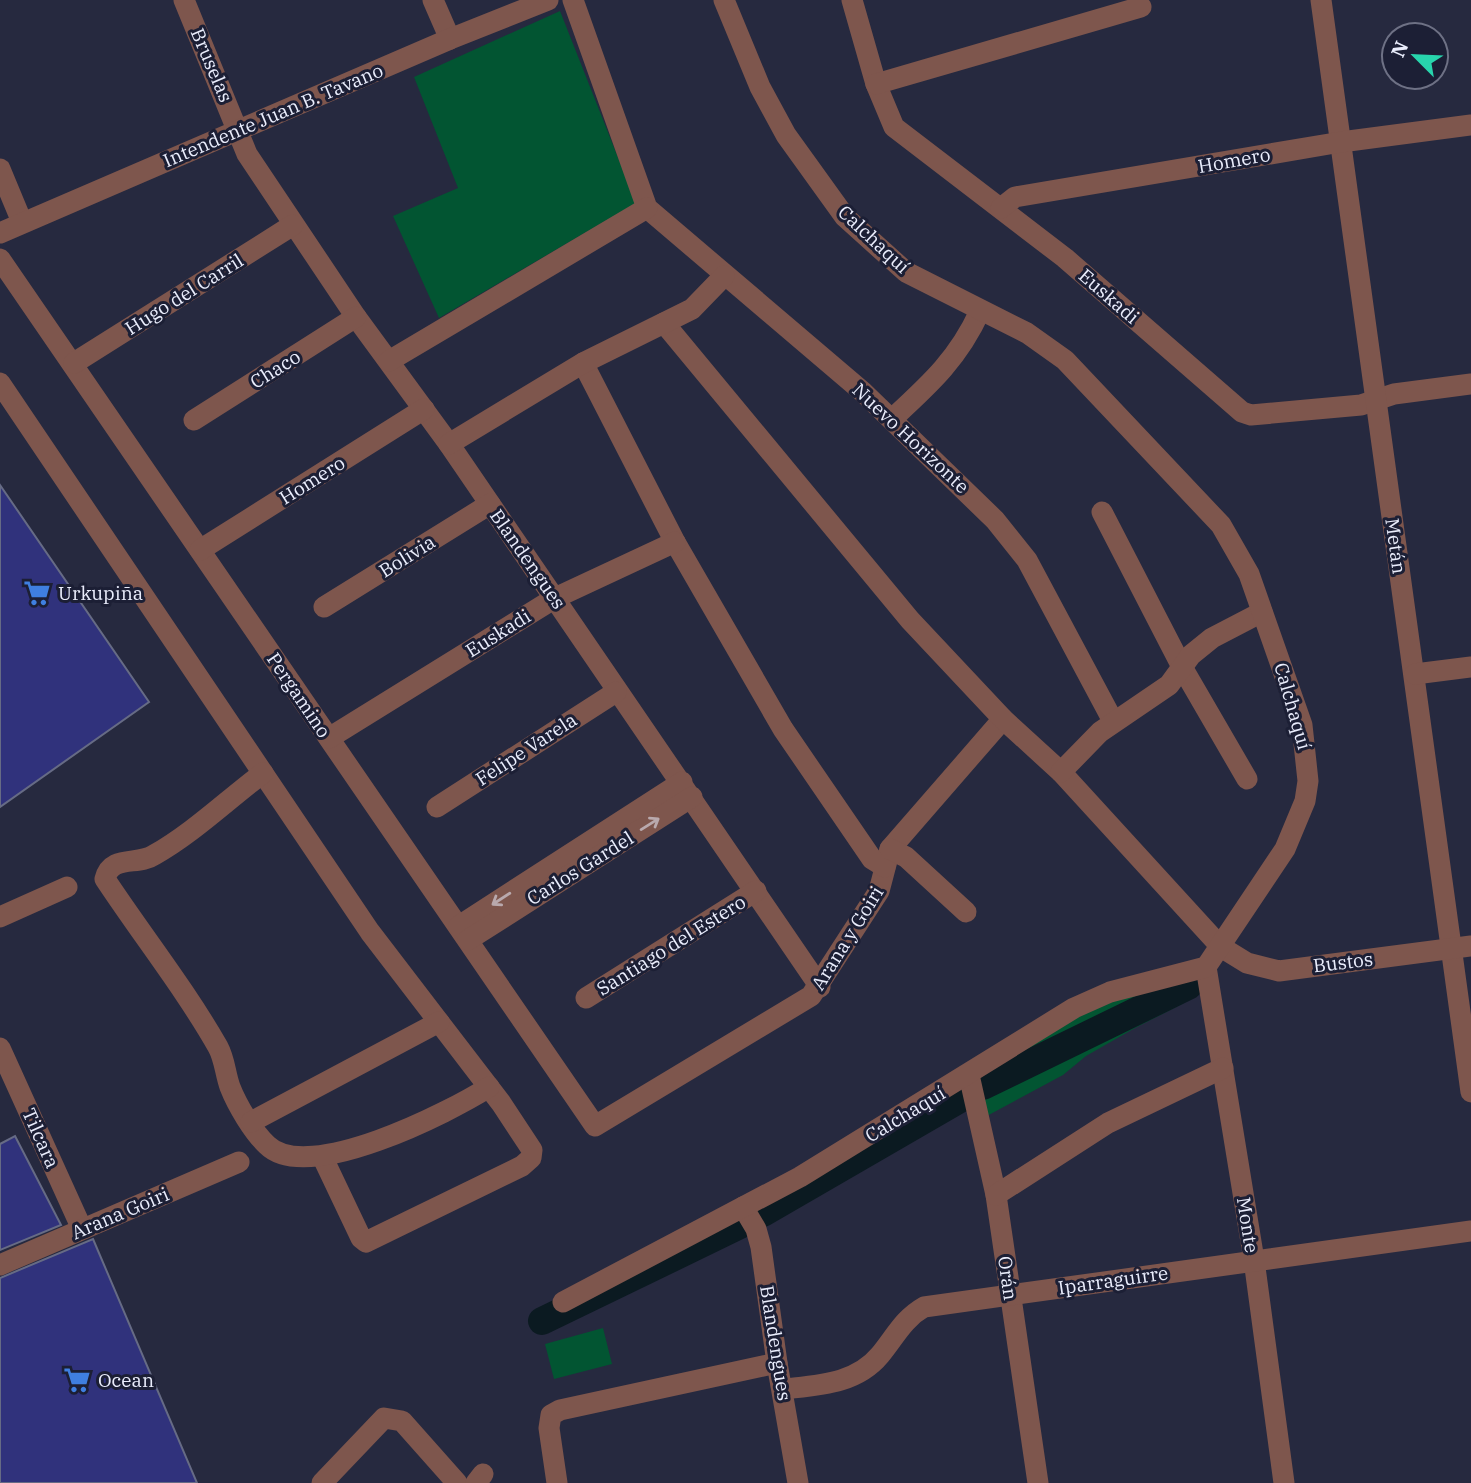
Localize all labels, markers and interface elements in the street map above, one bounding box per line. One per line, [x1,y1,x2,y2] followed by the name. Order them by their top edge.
[1380,21,1450,91] north arrow
[186,24,238,106] street label: Bruselas
[1385,37,1413,61] text: N
[159,58,387,172] street label: Intendente Juan B. Tavano
[1196,142,1272,178] street label: Homero
[833,200,915,278] street label: Calchaquí
[120,248,248,340] street label: Hugo del Carril
[1074,263,1144,329] street label: Euskadi
[245,344,305,394] street label: Chaco
[848,378,974,498] street label: Nuevo Horizonte
[275,450,349,510] street label: Homero
[485,504,571,614] street label: Blandengues
[1380,517,1412,575] street label: Metán
[375,529,439,583] street label: Bolivia
[22,578,52,608] supermarket icon: Urkupiña
[58,581,143,605] place label: Urkupiña
[461,604,535,662] street label: Euskadi
[262,648,336,742] street label: Pergamino
[1269,660,1317,752] street label: Calchaquí
[471,707,581,791] street label: Felipe Varela
[639,817,659,831] one-way arrow
[522,826,638,910] street label: Carlos Gardel
[806,882,888,994] street label: Arana y Goiri
[592,889,750,1001] street label: Santiago del Estero
[491,892,511,906] one-way arrow
[1312,946,1374,978] street label: Bustos
[861,1081,949,1147] street label: Calchaquí
[17,1104,65,1172] street label: Tilcara
[68,1182,172,1244] street label: Arana Goiri
[1232,1195,1264,1255] street label: Monte
[993,1254,1023,1302] street label: Orán
[1056,1260,1170,1300] street label: Iparraguirre
[755,1284,797,1402] street label: Blandengues
[62,1365,92,1395] supermarket icon: Ocean
[98,1368,154,1392] place label: Ocean

